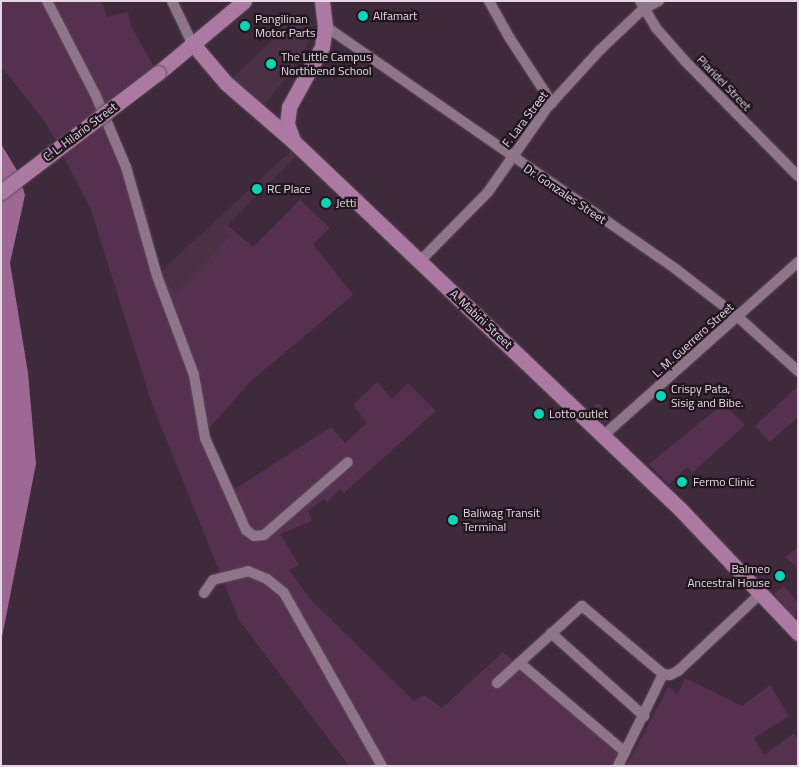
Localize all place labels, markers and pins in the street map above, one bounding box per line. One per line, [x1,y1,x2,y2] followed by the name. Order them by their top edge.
[373,9,417,23] place label: Alfamart
[357,10,369,22] marker: Alfamart
[255,12,316,40] place label: Pangilinan Motor Parts
[239,20,251,32] marker: Pangilinan Motor Parts
[281,50,372,78] place label: The Little Campus Northbend School
[265,58,277,70] marker: The Little Campus Northbend School
[267,182,311,196] place label: RC Place
[251,183,263,195] marker: RC Place
[336,196,356,210] place label: Jetti
[320,197,332,209] marker: Jetti
[671,382,744,410] place label: Crispy Pata, Sisig and Bibe.
[655,390,667,402] marker: Crispy Pata, Sisig and Bibe.
[549,407,608,421] place label: Lotto outlet
[533,408,545,420] marker: Lotto outlet
[675,475,689,489] marker: Fermo Clinic
[693,475,755,489] place label: Fermo Clinic
[463,506,540,534] place label: Baliwag Transit Terminal
[447,514,459,526] marker: Baliwag Transit Terminal
[687,562,770,590] place label: Balmeo Ancestral House
[774,570,786,582] marker: Balmeo Ancestral House

